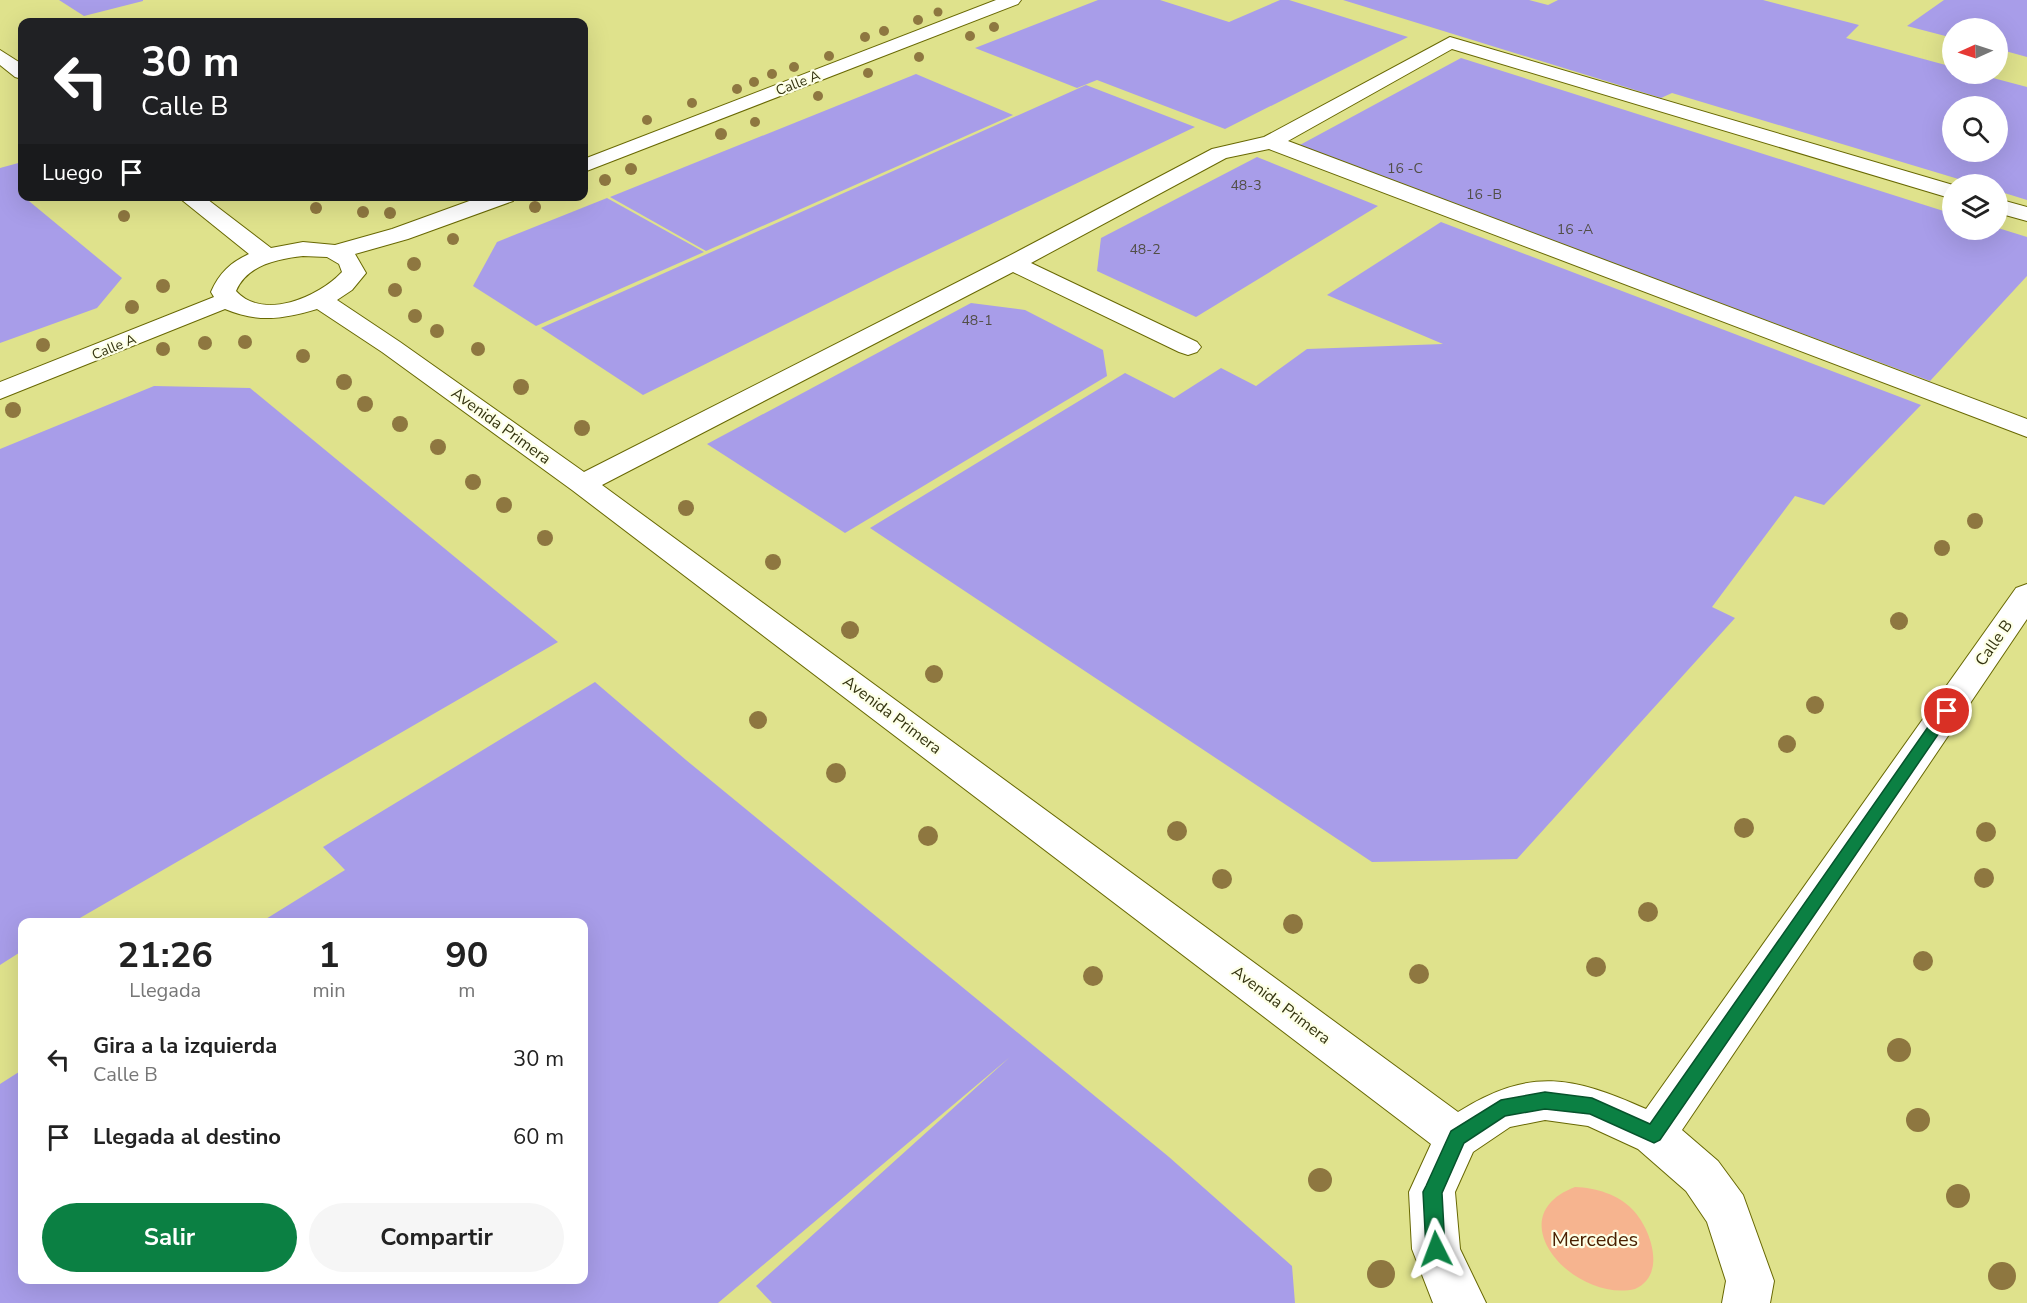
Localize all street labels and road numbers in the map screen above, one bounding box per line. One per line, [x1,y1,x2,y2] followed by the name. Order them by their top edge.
[773,66,823,100] street label: Calle A
[89,330,139,364] street label: Calle A
[447,382,555,470] street label: Avenida Primera
[1970,615,2018,671] street label: Calle B
[838,671,946,759] street label: Avenida Primera
[1227,961,1335,1049] street label: Avenida Primera

